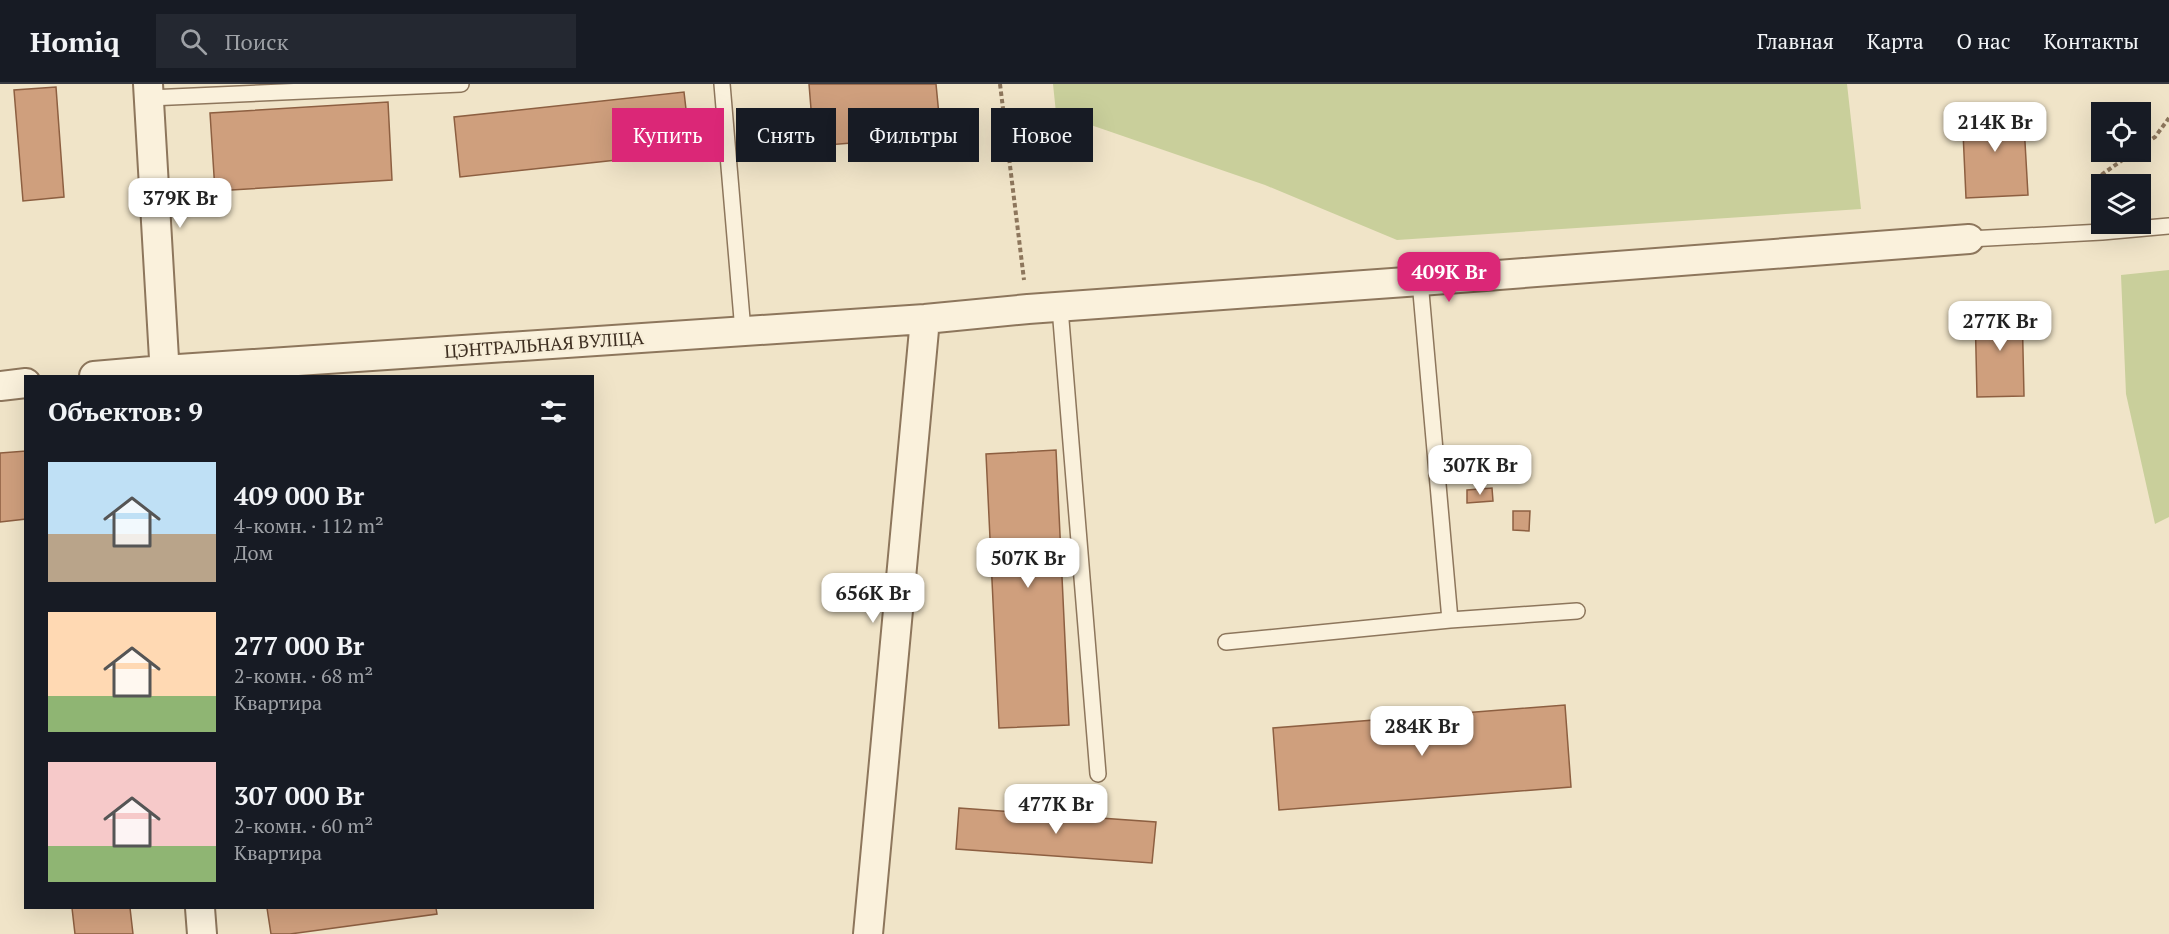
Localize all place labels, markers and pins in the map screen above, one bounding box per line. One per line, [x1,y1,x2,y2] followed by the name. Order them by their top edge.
[1940,102,2050,153] pin: 214K Br
[125,178,235,229] pin: 379K Br
[1394,252,1504,303] pin: 409K Br
[1945,301,2055,352] pin: 277K Br
[1425,445,1535,496] pin: 307K Br
[973,538,1083,589] pin: 507K Br
[818,573,928,624] pin: 656K Br
[1367,706,1477,757] pin: 284K Br
[1001,784,1111,835] pin: 477K Br

